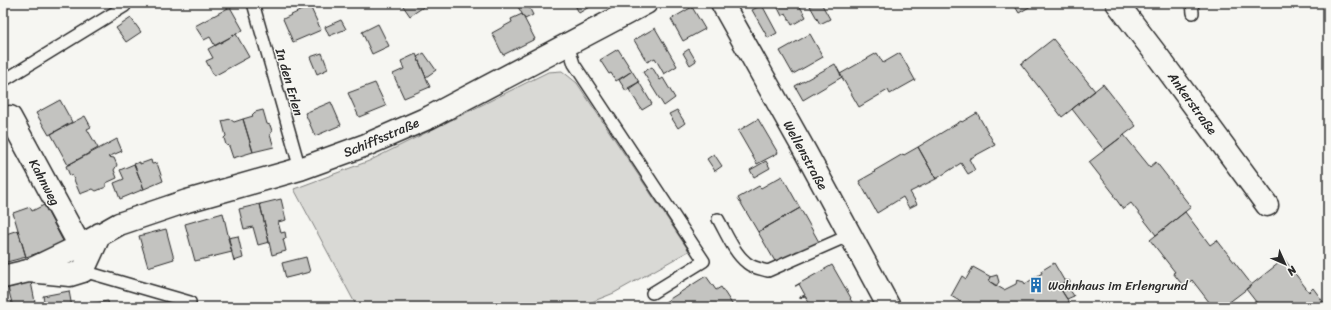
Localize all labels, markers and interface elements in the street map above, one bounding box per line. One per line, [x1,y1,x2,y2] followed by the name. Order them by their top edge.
[269,45,310,119] street label: In den Erlen
[1161,66,1223,140] street label: Ankerstraße
[340,111,423,164] street label: Schiffsstraße
[777,116,834,195] street label: Wellenstraße
[23,155,67,210] street label: Kahnweg
[1265,244,1305,284] north arrow
[1282,261,1302,280] text: N
[1048,274,1189,297] place label: Wohnhaus im Erlengrund
[1027,276,1045,294] building icon: Wohnhaus im Erlengrund

